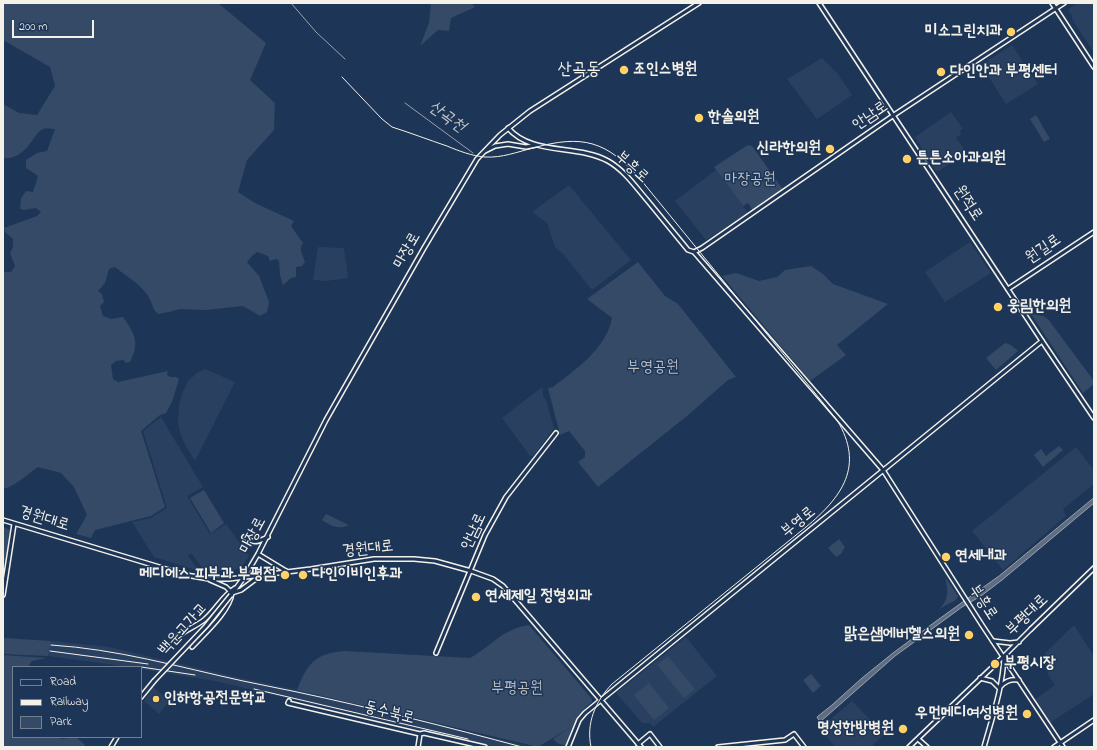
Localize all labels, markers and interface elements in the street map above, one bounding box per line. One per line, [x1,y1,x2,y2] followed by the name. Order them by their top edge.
[14,12,96,38] scale bar
[19,18,48,36] text: 200 m
[925,22,1002,42] place label: 미소그린치과
[1005,26,1017,38] marker: 미소그린치과
[557,60,601,82] district label: 산곡동
[633,60,697,80] place label: 조인스병원
[950,62,1057,82] place label: 다인안과 부평센터
[618,64,630,76] marker: 조인스병원
[935,66,947,78] marker: 다인안과 부평센터
[423,98,469,138] water label: 산곡천
[850,98,892,136] street label: 안남로
[708,108,760,128] place label: 한솔의원
[693,112,705,124] marker: 한솔의원
[757,139,821,159] place label: 신라한의원
[824,143,836,155] marker: 신라한의원
[610,148,652,188] street label: 부흥로
[916,149,1006,169] place label: 튼튼소아과의원
[901,153,913,165] marker: 튼튼소아과의원
[724,170,776,190] park label: 마장공원
[948,183,986,225] street label: 원적로
[390,229,426,273] street label: 마장로
[1023,231,1065,269] street label: 원길로
[1007,297,1071,317] place label: 웅림한의원
[992,301,1004,313] marker: 웅림한의원
[627,358,679,378] park label: 부영공원
[17,503,71,537] street label: 경원대로
[778,503,820,543] street label: 부영로
[458,510,492,554] street label: 안남로
[236,514,272,558] street label: 마장로
[341,538,395,562] street label: 경원대로
[955,547,1006,567] place label: 연세내과
[940,551,952,563] marker: 연세내과
[139,565,276,585] place label: 메디에스 피부과 부평점
[312,565,402,585] place label: 다인이비인후과
[279,569,291,581] marker: 메디에스 피부과 부평점
[297,569,309,581] marker: 다인이비인후과
[963,582,1001,624] street label: 부흥로
[485,587,592,607] place label: 연세제일 정형외과
[470,591,482,603] marker: 연세제일 정형외과
[1003,591,1053,641] street label: 부평대로
[155,600,213,660] street label: 백운고가교
[844,625,960,645] place label: 맑은샘에버헬스의원
[963,629,975,641] marker: 맑은샘에버헬스의원
[1004,654,1056,674] place label: 부평시장
[989,658,1001,670] marker: 부평시장
[12,666,142,738] legend
[50,673,76,691] text: Road
[491,679,543,699] park label: 부평공원
[164,689,267,709] place label: 인하항공전문학교
[50,693,88,711] text: Railway
[151,694,161,704] marker: 인하항공전문학교
[362,698,416,730] street label: 동수북로
[915,704,1018,724] place label: 우먼메디여성병원
[1021,708,1033,720] marker: 우먼메디여성병원
[50,713,72,731] text: Park
[817,719,894,739] place label: 명성한방병원
[897,723,909,735] marker: 명성한방병원

